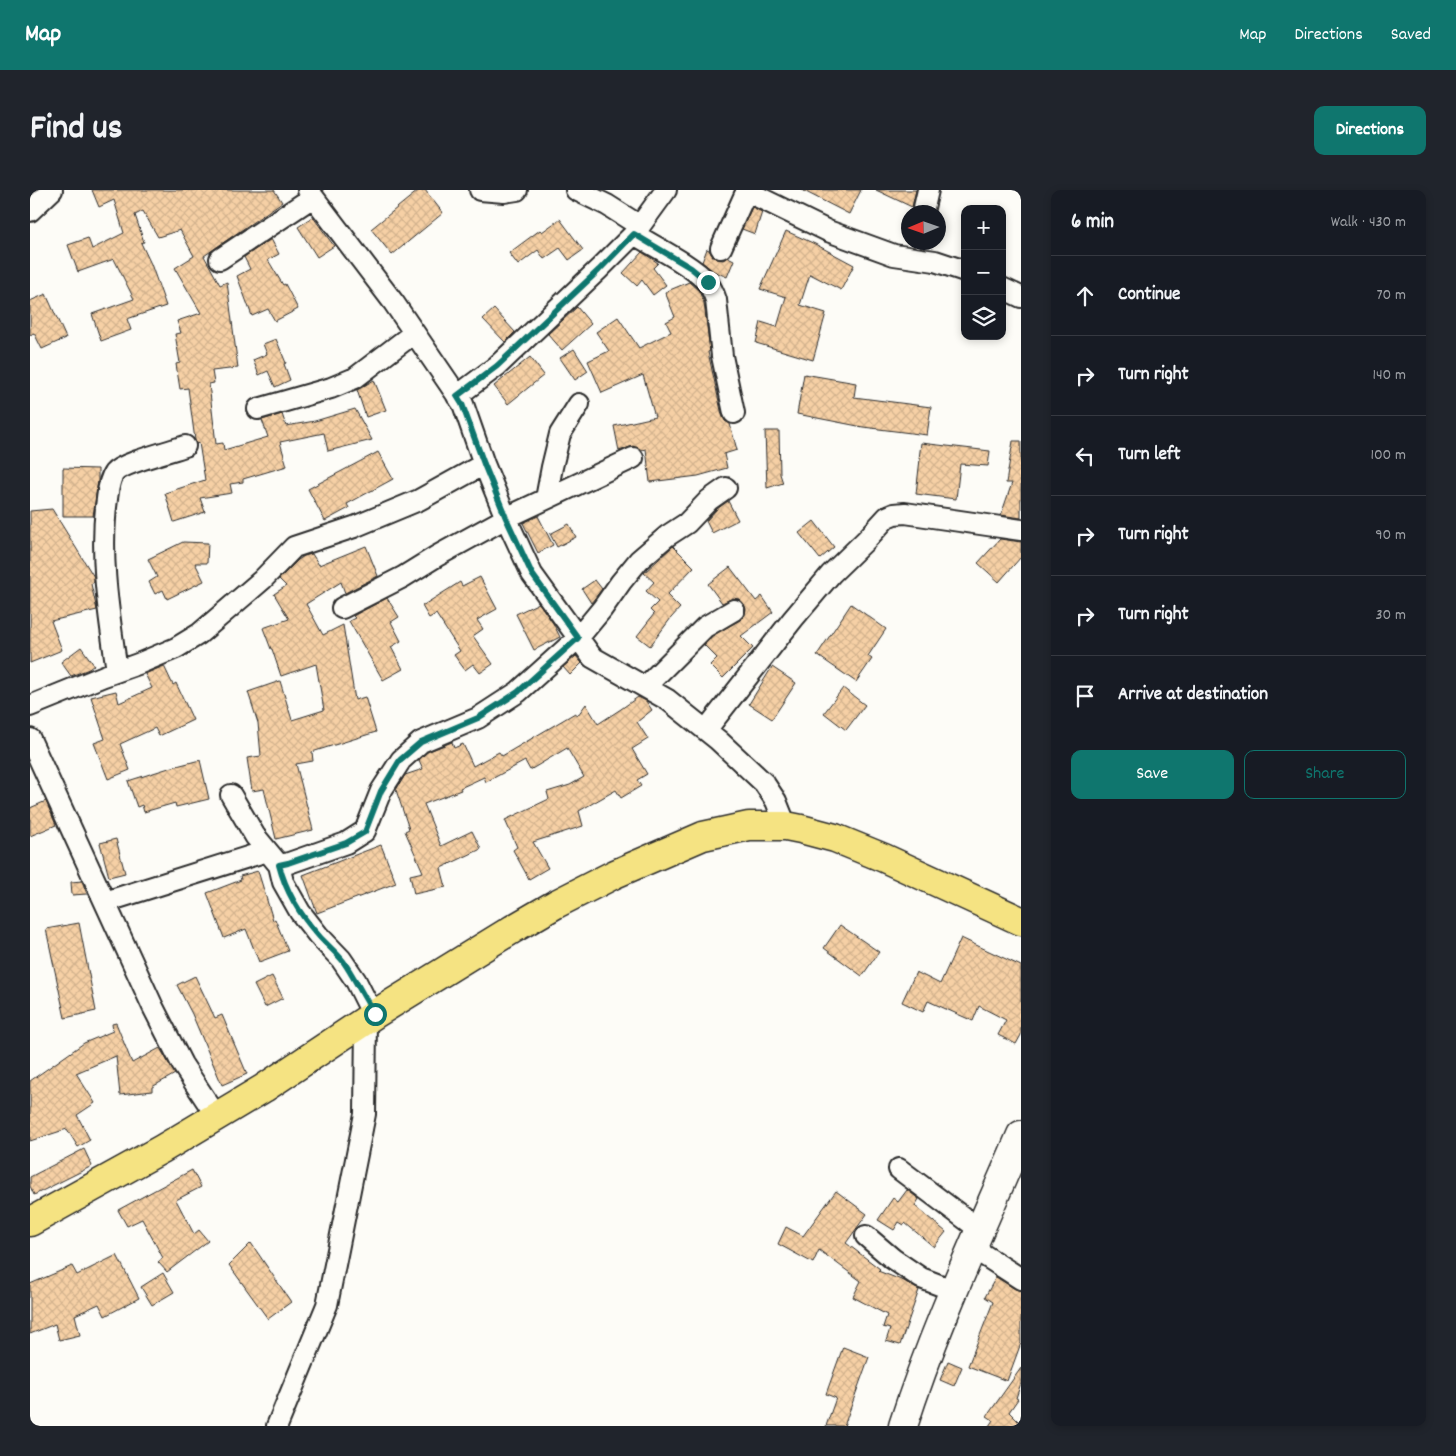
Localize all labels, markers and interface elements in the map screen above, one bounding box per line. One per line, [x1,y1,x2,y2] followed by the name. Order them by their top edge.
[25,18,61,52] text: Map
[1239,23,1266,48] text: Map
[1294,23,1363,48] text: Directions
[1391,23,1431,48] text: Saved
[30,105,122,155] text: Find us
[1314,106,1426,155] button: Directions
[901,205,946,250] north arrow
[961,205,1006,340] map controls
[961,205,1006,250] button: +
[1071,208,1114,238] text: 6 min
[1331,211,1406,234] text: Walk · 430 m
[961,250,1006,295] button: −
[697,271,720,294] route end
[1071,282,1099,310] icon: ahead
[1118,282,1180,309] text: Continue
[1376,284,1406,307] text: 70 m
[961,295,1006,340] button: layers
[1071,362,1099,390] icon: right
[1118,362,1189,389] text: Turn right
[1372,364,1406,387] text: 140 m
[1071,442,1099,470] icon: left
[1118,442,1181,469] text: Turn left
[1370,444,1406,467] text: 100 m
[1071,522,1099,550] icon: right
[1118,522,1189,549] text: Turn right
[1375,524,1406,547] text: 90 m
[1071,602,1099,630] icon: right
[1118,602,1189,629] text: Turn right
[1376,604,1406,627] text: 30 m
[1071,682,1099,710] icon: arrive
[1118,682,1268,709] text: Arrive at destination
[1071,750,1234,799] button: Save
[1244,750,1406,799] button: Share
[364,1003,387,1026] route start

